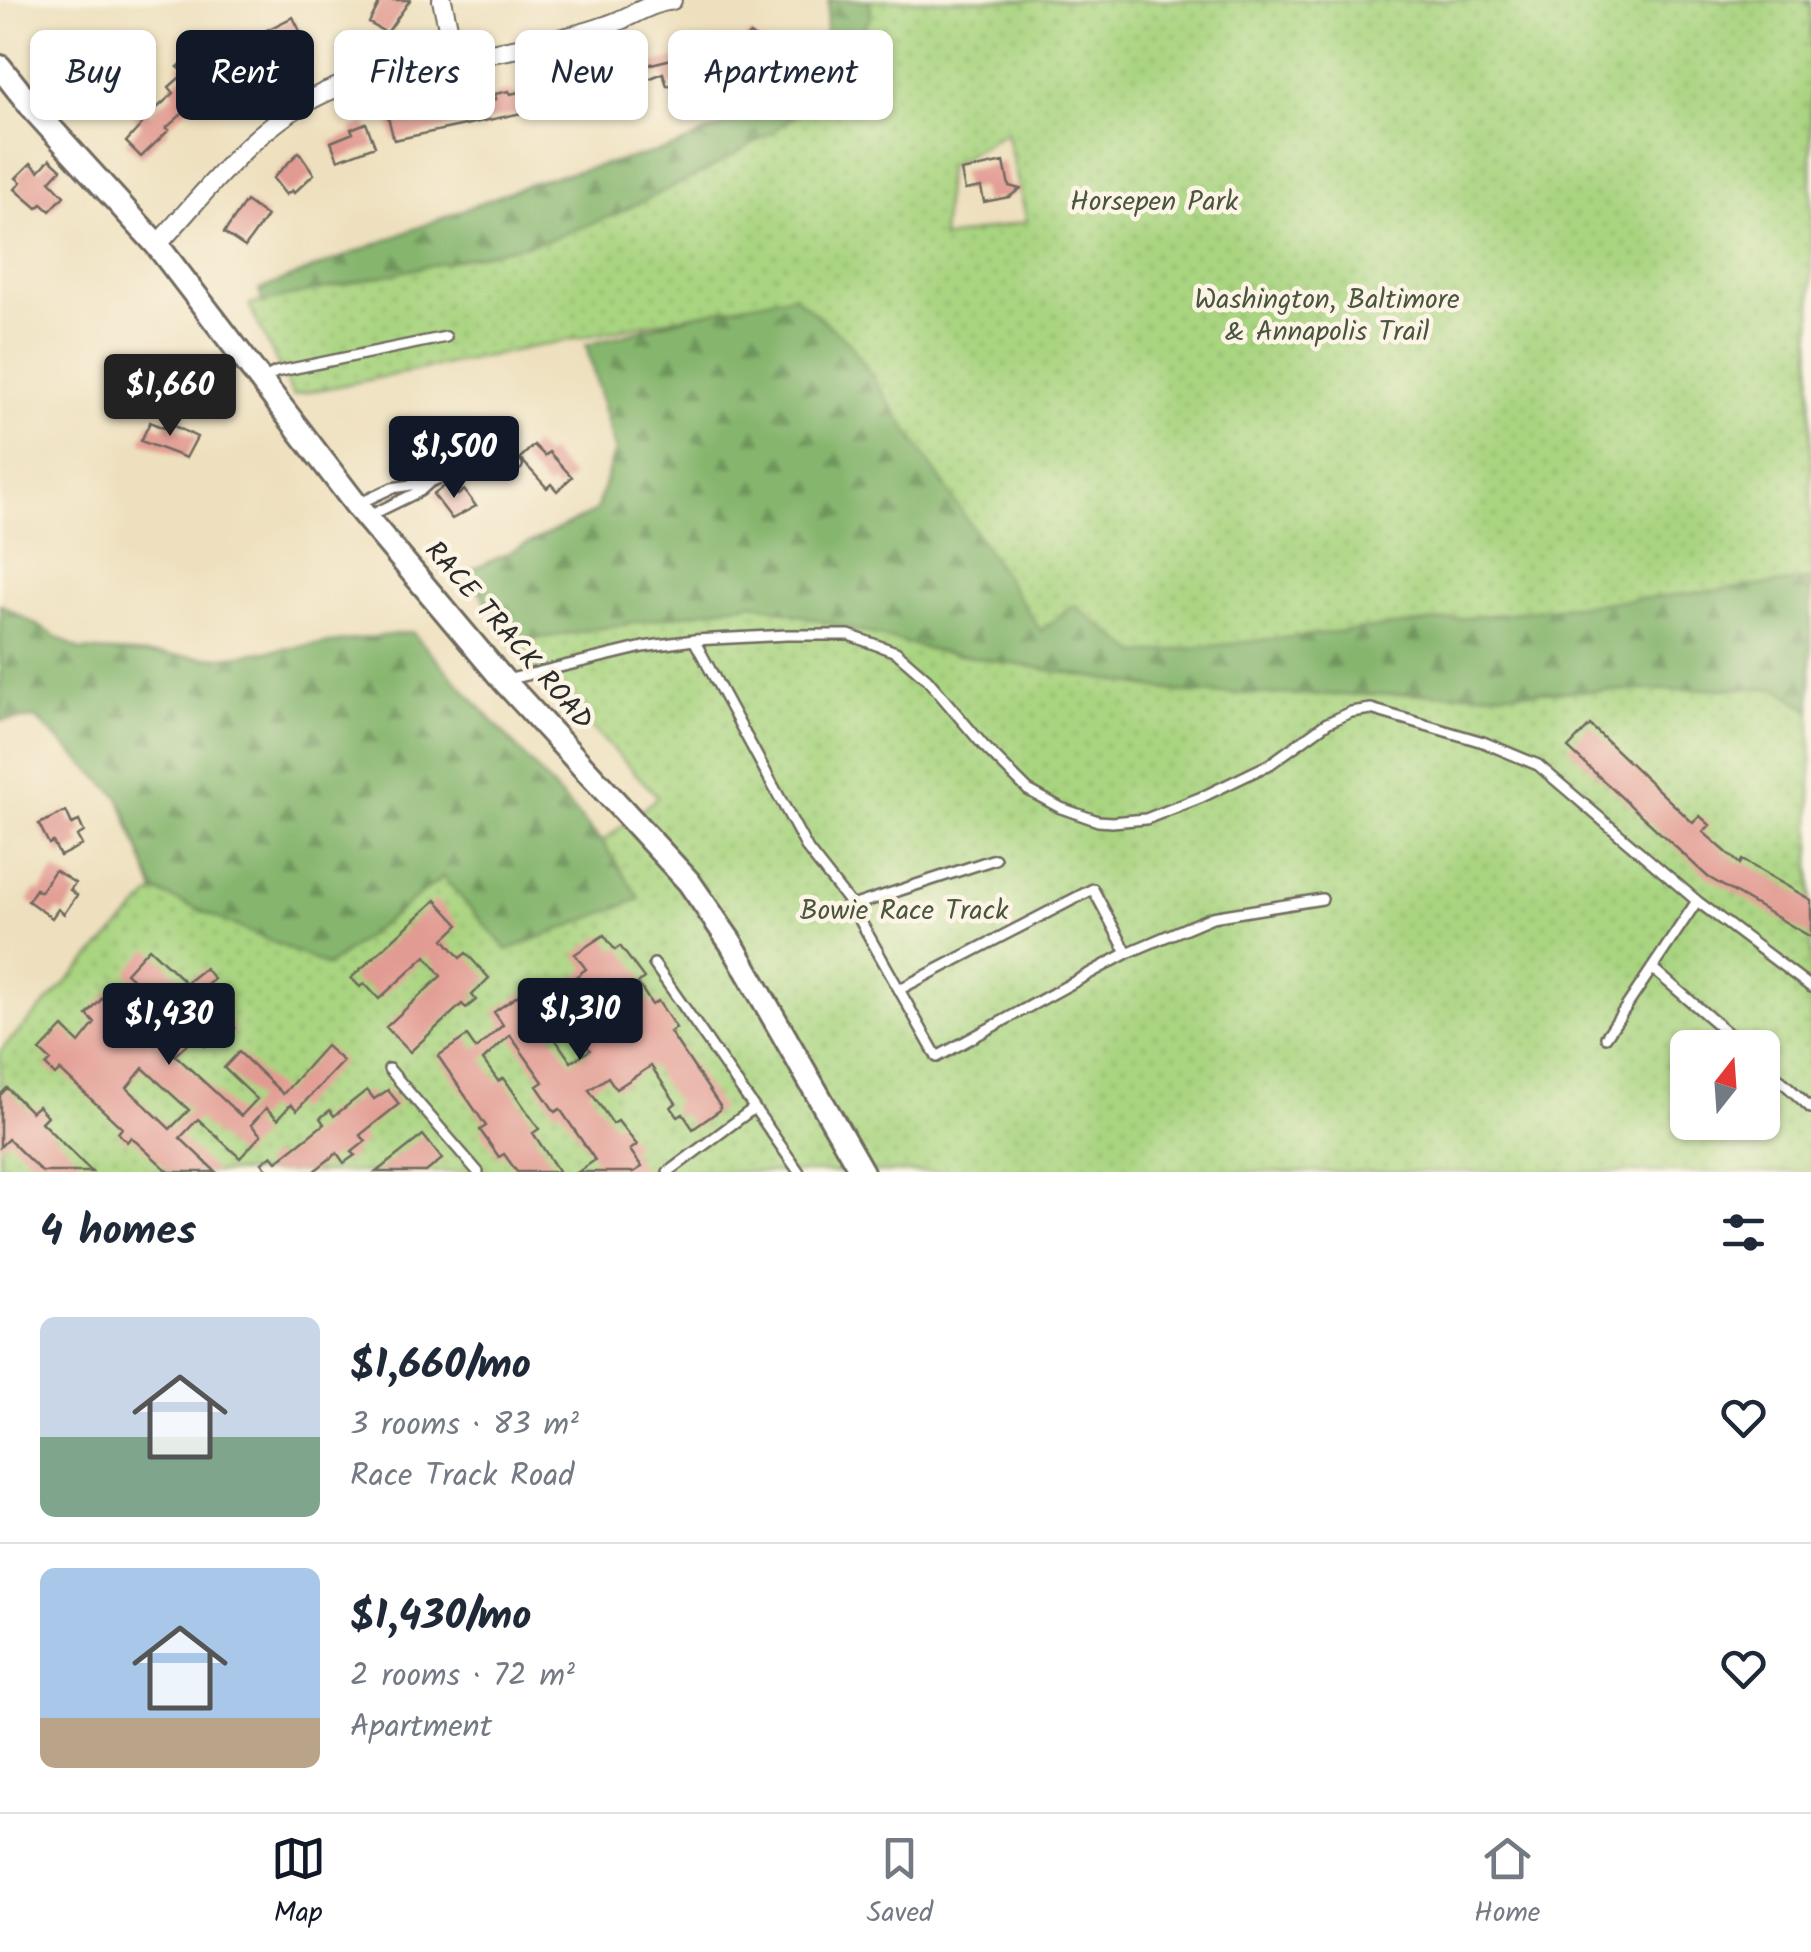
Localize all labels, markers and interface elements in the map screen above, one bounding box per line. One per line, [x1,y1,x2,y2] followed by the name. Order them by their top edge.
[30,30,156,120] chip: Buy
[176,30,314,120] chip: Rent
[334,30,495,120] chip: Filters
[515,30,648,120] chip: New
[668,30,893,120] chip: Apartment
[1070,180,1239,225] park label: Horsepen Park
[1194,278,1460,355] park label: Washington, Baltimore & Annapolis Trail
[89,354,251,439] pin: $1,660
[126,361,214,412] text: $1,660
[373,416,535,501] pin: $1,500
[411,423,497,474] text: $1,500
[413,531,603,741] street label: RACE TRACK ROAD
[800,889,1009,934] park label: Bowie Race Track
[499,978,661,1063] pin: $1,310
[88,983,250,1068] pin: $1,430
[540,985,620,1036] text: $1,310
[125,990,213,1041] text: $1,430
[1670,1030,1780,1140] north arrow
[1670,1030,1780,1140] map controls
[40,1199,196,1266] text: 4 homes
[1716,1205,1771,1260] icon: filters
[350,1333,531,1400] text: $1,660/mo
[120,1357,240,1477] icon: home
[1716,1390,1771,1445] icon: heart
[350,1400,579,1451] text: 3 rooms · 83 m²
[350,1451,574,1502] text: Race Track Road
[350,1584,531,1651] text: $1,430/mo
[120,1608,240,1728] icon: home
[1716,1641,1771,1696] icon: heart
[350,1651,575,1702] text: 2 rooms · 72 m²
[350,1702,492,1753] text: Apartment
[271,1831,326,1936] tab: Map
[867,1831,933,1936] tab: Saved
[1474,1831,1540,1936] tab: Home

